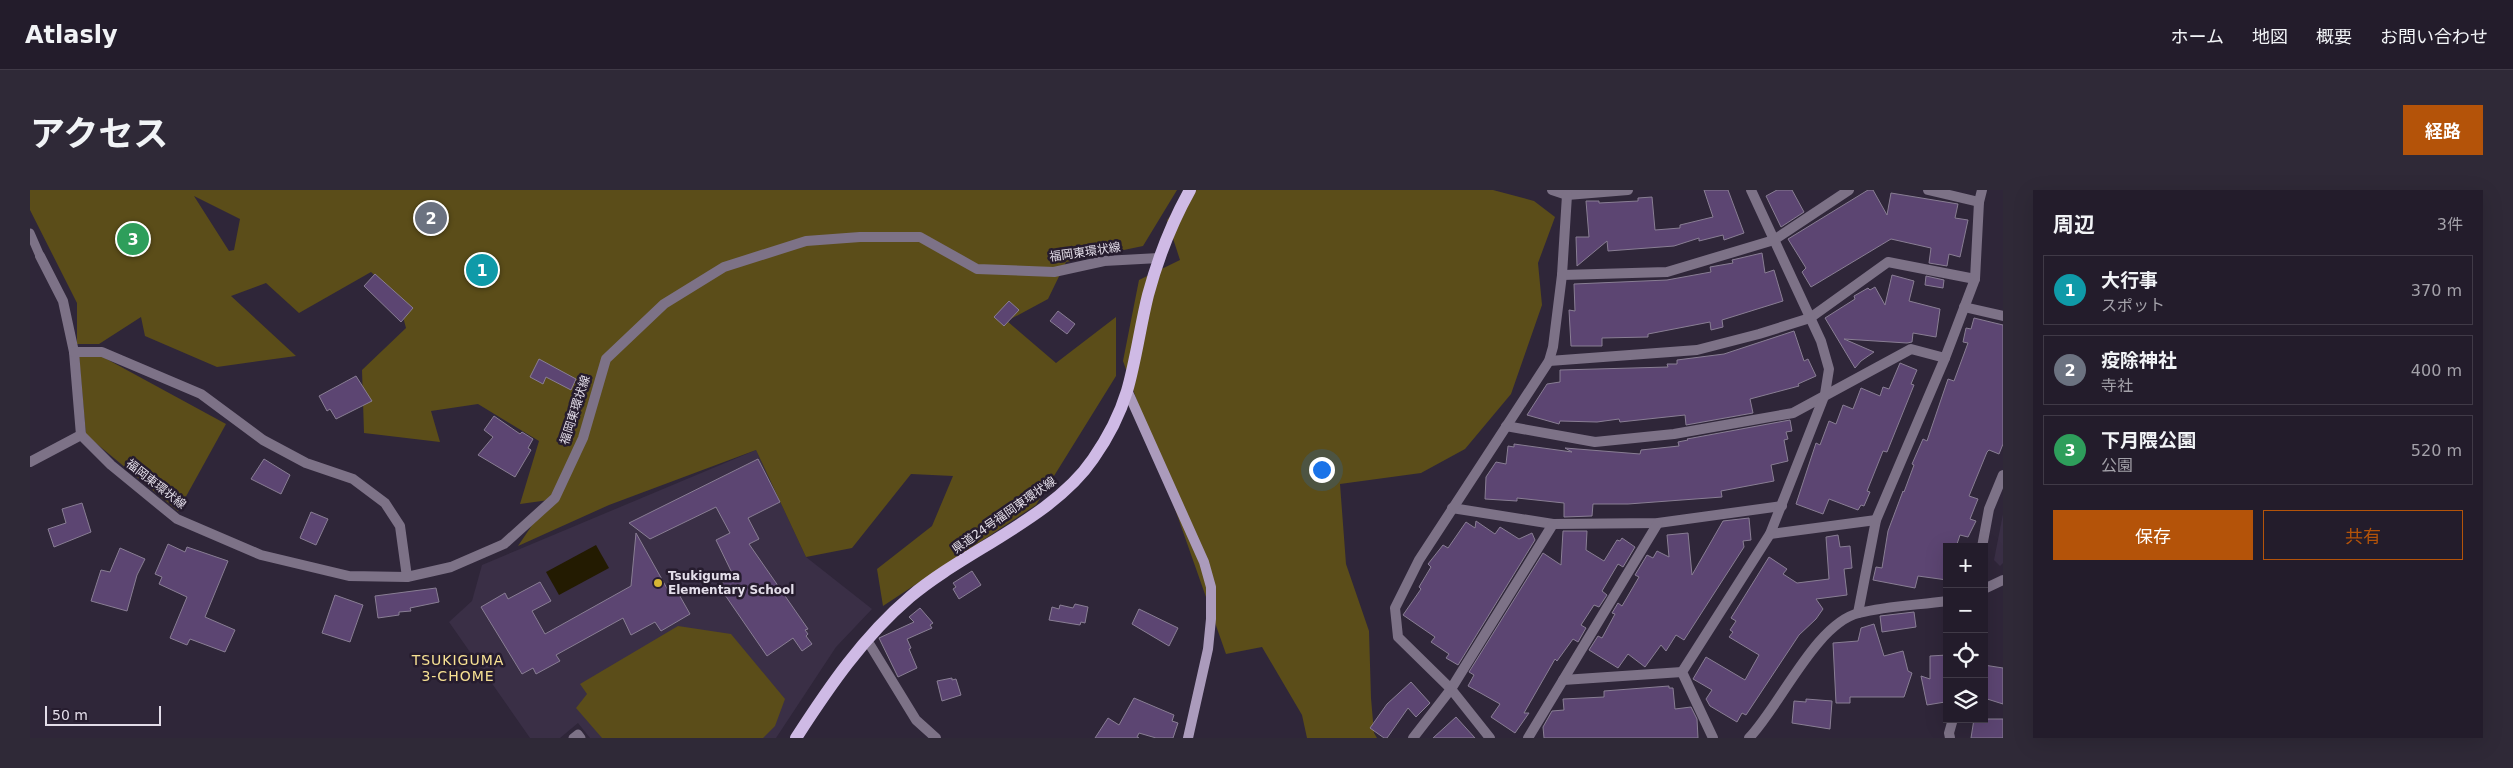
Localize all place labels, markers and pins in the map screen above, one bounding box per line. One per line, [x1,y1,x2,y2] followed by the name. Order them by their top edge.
[415,199,447,237] pin: 2
[117,220,149,258] pin: 3
[466,251,498,289] pin: 1
[668,569,794,597] place label: Tsukiguma Elementary School
[652,577,664,589] marker: Tsukiguma Elementary School

